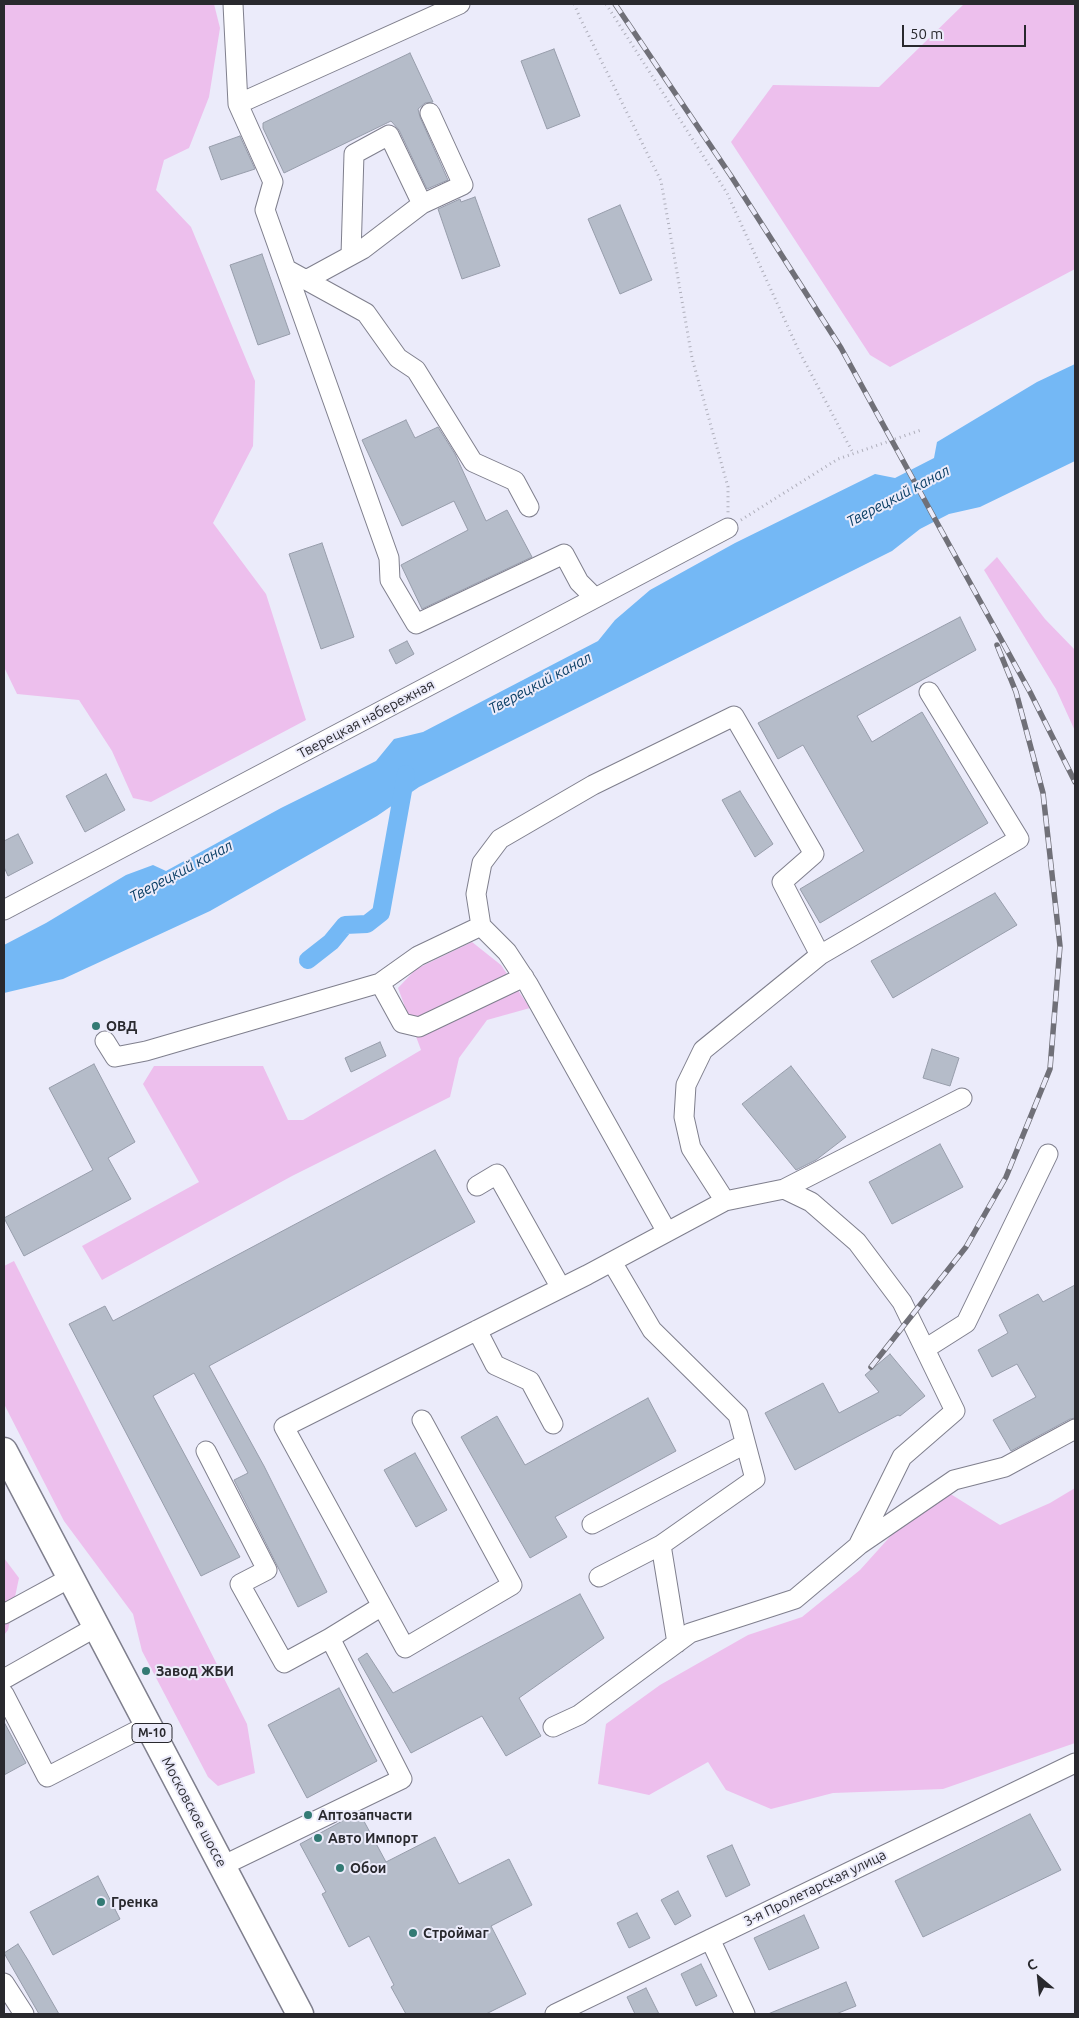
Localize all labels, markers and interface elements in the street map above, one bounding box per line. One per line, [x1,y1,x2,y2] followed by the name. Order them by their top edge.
[904,15,1028,47] scale bar
[910,25,943,42] text: 50 m
[843,461,953,531] water label: Тверецкий канал
[485,648,595,718] water label: Тверецкий канал
[295,676,437,762] street label: Тверецкая набережная
[126,836,236,906] water label: Тверецкий канал
[106,1018,137,1034] place label: ОВД
[90,1020,102,1032] marker: ОВД
[156,1663,234,1679] place label: Завод ЖБИ
[140,1665,152,1677] marker: Завод ЖБИ
[132,1724,172,1742] road number: М-10
[158,1754,230,1870] street label: Московское шоссе
[318,1807,412,1823] place label: Аптозапчасти
[302,1809,314,1821] marker: Аптозапчасти
[328,1830,418,1846] place label: Авто Импорт
[312,1832,324,1844] marker: Авто Импорт
[741,1846,889,1930] street label: 3-я Пролетарская улица
[350,1860,386,1876] place label: Обои
[334,1862,346,1874] marker: Обои
[111,1894,158,1910] place label: Гренка
[95,1896,107,1908] marker: Гренка
[423,1925,489,1941] place label: Строймаг
[407,1927,419,1939] marker: Строймаг
[1014,1953,1064,2003] north arrow
[1024,1956,1040,1974] text: С

